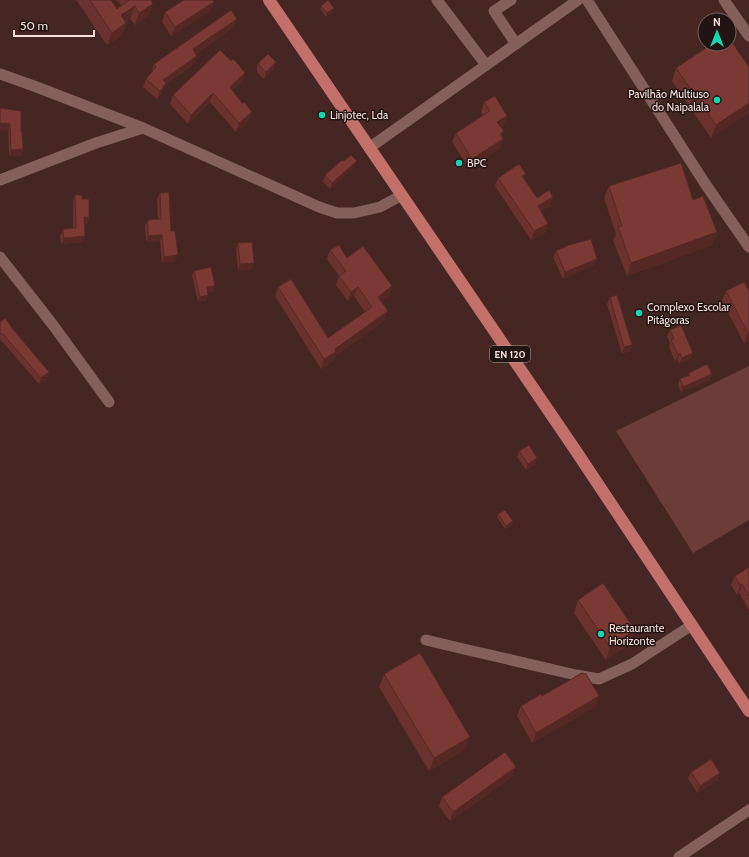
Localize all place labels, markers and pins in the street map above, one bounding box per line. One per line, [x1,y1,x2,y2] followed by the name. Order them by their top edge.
[628,87,710,114] place label: Pavilhão Multiuso do Naipalala
[712,95,722,105] marker: Pavilhão Multiuso do Naipalala
[330,108,389,122] place label: Linjotec, Lda
[317,110,327,120] marker: Linjotec, Lda
[467,156,487,170] place label: BPC
[454,158,464,168] marker: BPC
[647,300,731,327] place label: Complexo Escolar Pitágoras
[634,308,644,318] marker: Complexo Escolar Pitágoras
[609,621,665,648] place label: Restaurante Horizonte
[596,629,606,639] marker: Restaurante Horizonte

